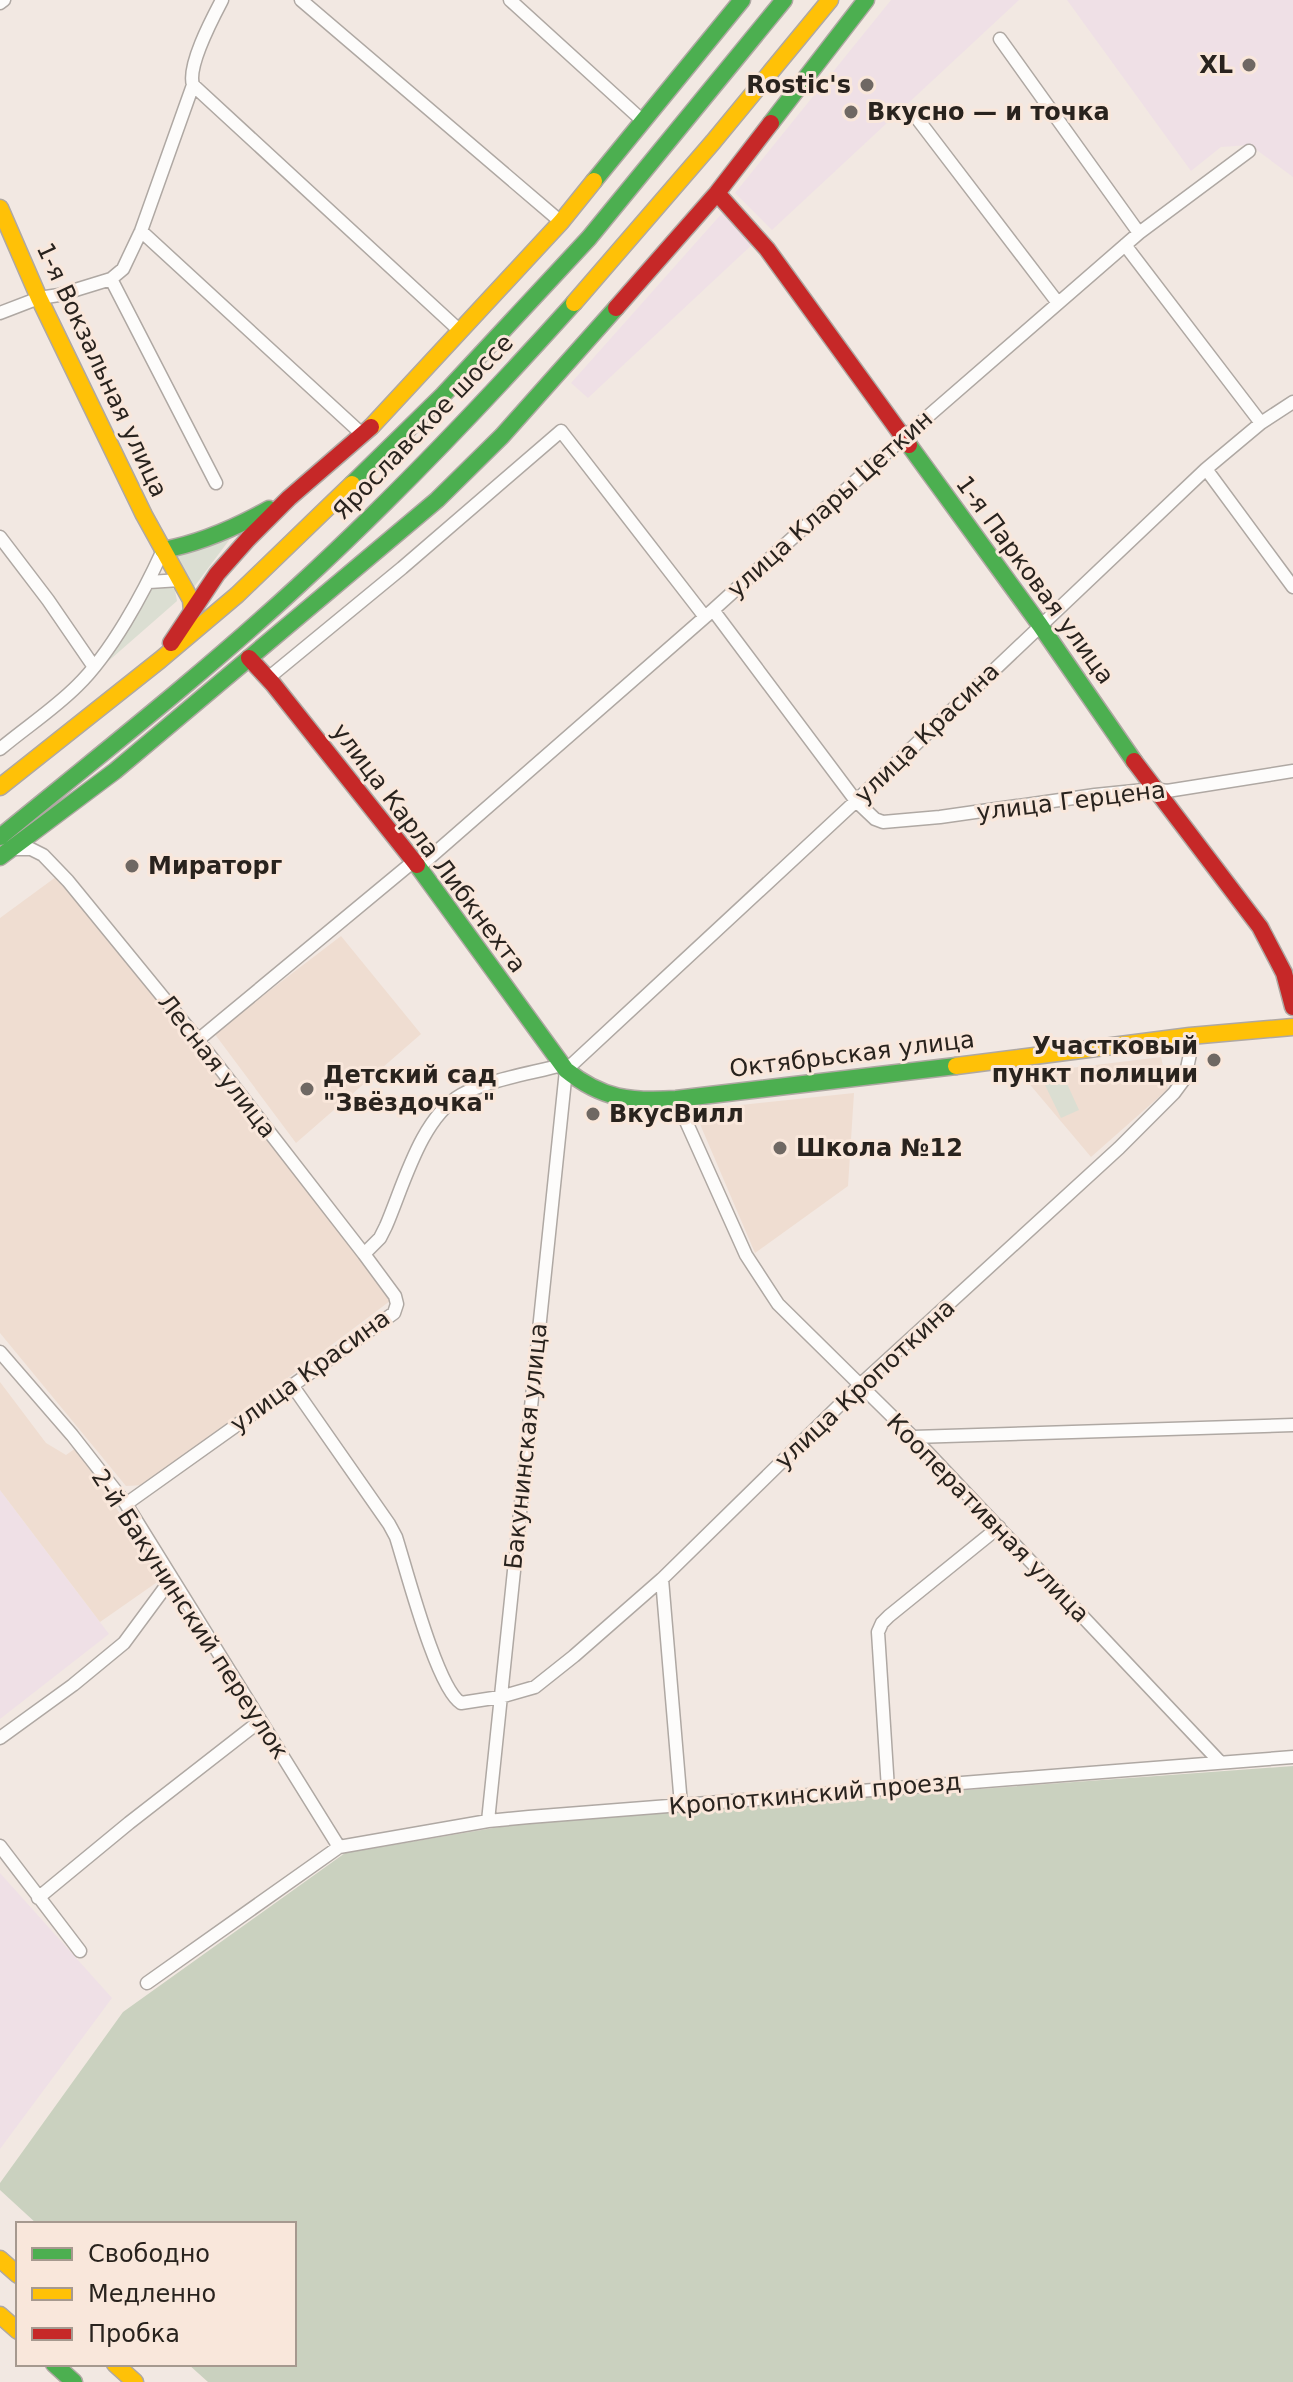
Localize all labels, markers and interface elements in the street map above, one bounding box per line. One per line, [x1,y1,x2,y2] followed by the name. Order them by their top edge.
[1199,51,1233,79] place label: XL
[1240,56,1258,74] marker: XL
[746,71,851,99] place label: Rostic's
[858,76,876,94] marker: Rostic's
[867,98,1110,126] place label: Вкусно — и точка
[842,103,860,121] marker: Вкусно — и точка
[31,238,173,502] street label: 1-я Вокзальная улица
[327,329,519,525] street label: Ярославское шоссе
[722,405,938,603] street label: улица Клары Цеткин
[950,471,1120,689] street label: 1-я Парковая улица
[849,657,1005,809] street label: улица Красина
[326,718,532,978] street label: улица Карла Либкнехта
[975,776,1167,826] street label: улица Герцена
[148,852,282,880] place label: Мираторг
[123,857,141,875] marker: Мираторг
[152,989,282,1143] street label: Лесная улица
[728,1025,976,1083] street label: Октябрьская улица
[992,1032,1198,1088] place label: Участковый пункт полиции
[1205,1051,1223,1069] marker: Участковый пункт полиции
[323,1061,497,1117] place label: Детский сад "Звёздочка"
[298,1080,316,1098] marker: Детский сад "Звёздочка"
[609,1100,744,1128] place label: ВкусВилл
[584,1105,602,1123] marker: ВкусВилл
[796,1134,963,1162] place label: Школа №12
[771,1139,789,1157] marker: Школа №12
[769,1293,961,1475] street label: улица Кропоткина
[225,1304,395,1438] street label: улица Красина
[499,1321,553,1571] street label: Бакунинская улица
[881,1408,1095,1628] street label: Кооперативная улица
[86,1464,294,1764] street label: 2-й Бакунинский переулок
[668,1767,962,1821] street label: Кропоткинский проезд
[16,2222,296,2366] legend
[88,2240,210,2268] text: Свободно
[88,2280,216,2308] text: Медленно
[88,2320,180,2348] text: Пробка

